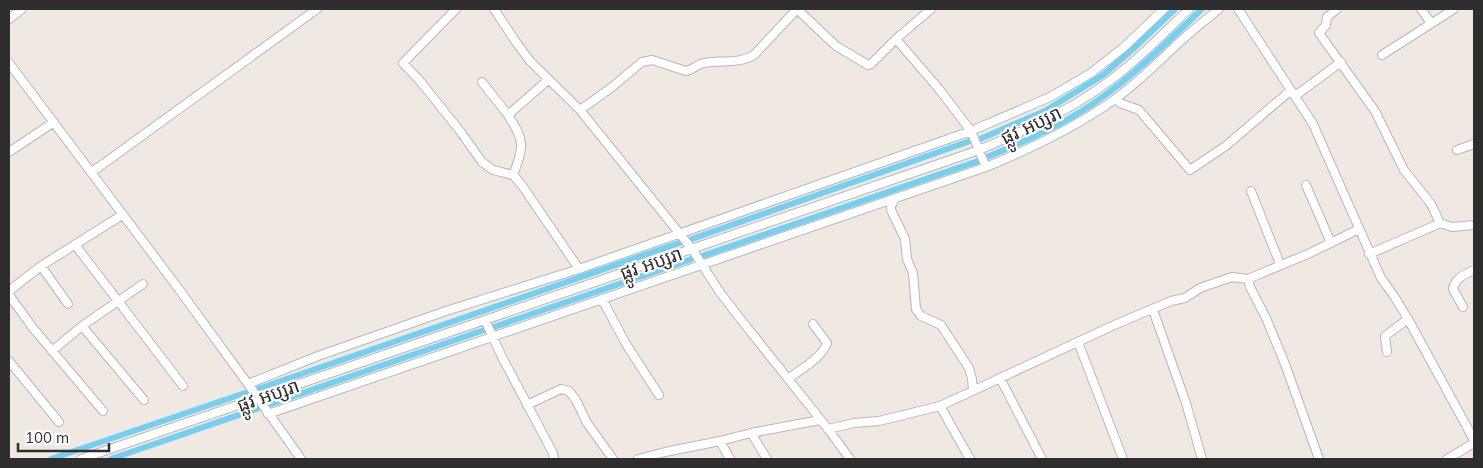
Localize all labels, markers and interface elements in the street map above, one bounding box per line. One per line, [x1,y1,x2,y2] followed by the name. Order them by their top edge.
[997,100,1068,155] street label: ផ្លូវ អប្សរា
[616,241,687,290] street label: ផ្លូវ អប្សរា
[233,373,304,422] street label: ផ្លូវ អប្សរា
[18,420,109,452] scale bar
[25,428,69,447] text: 100 m

